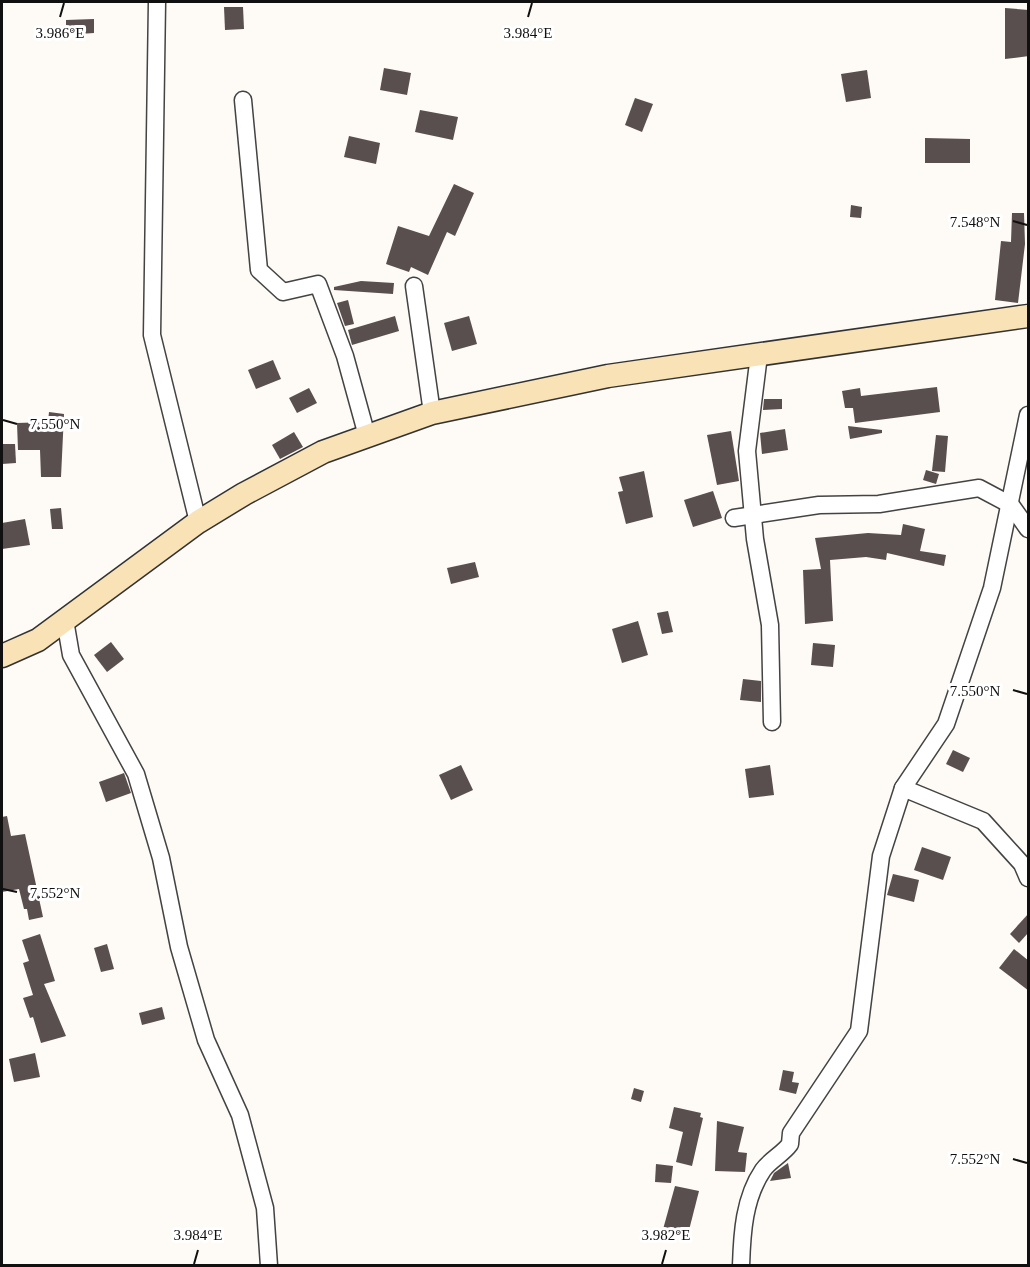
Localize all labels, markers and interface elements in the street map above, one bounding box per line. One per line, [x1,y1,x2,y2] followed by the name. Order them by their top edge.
[36,25,84,41] text: 3.986°E
[504,25,552,41] text: 3.984°E
[950,214,1000,230] text: 7.548°N
[30,416,80,432] text: 7.550°N
[950,683,1000,699] text: 7.550°N
[30,885,80,901] text: 7.552°N
[950,1151,1000,1167] text: 7.552°N
[174,1227,222,1243] text: 3.984°E
[642,1227,690,1243] text: 3.982°E

